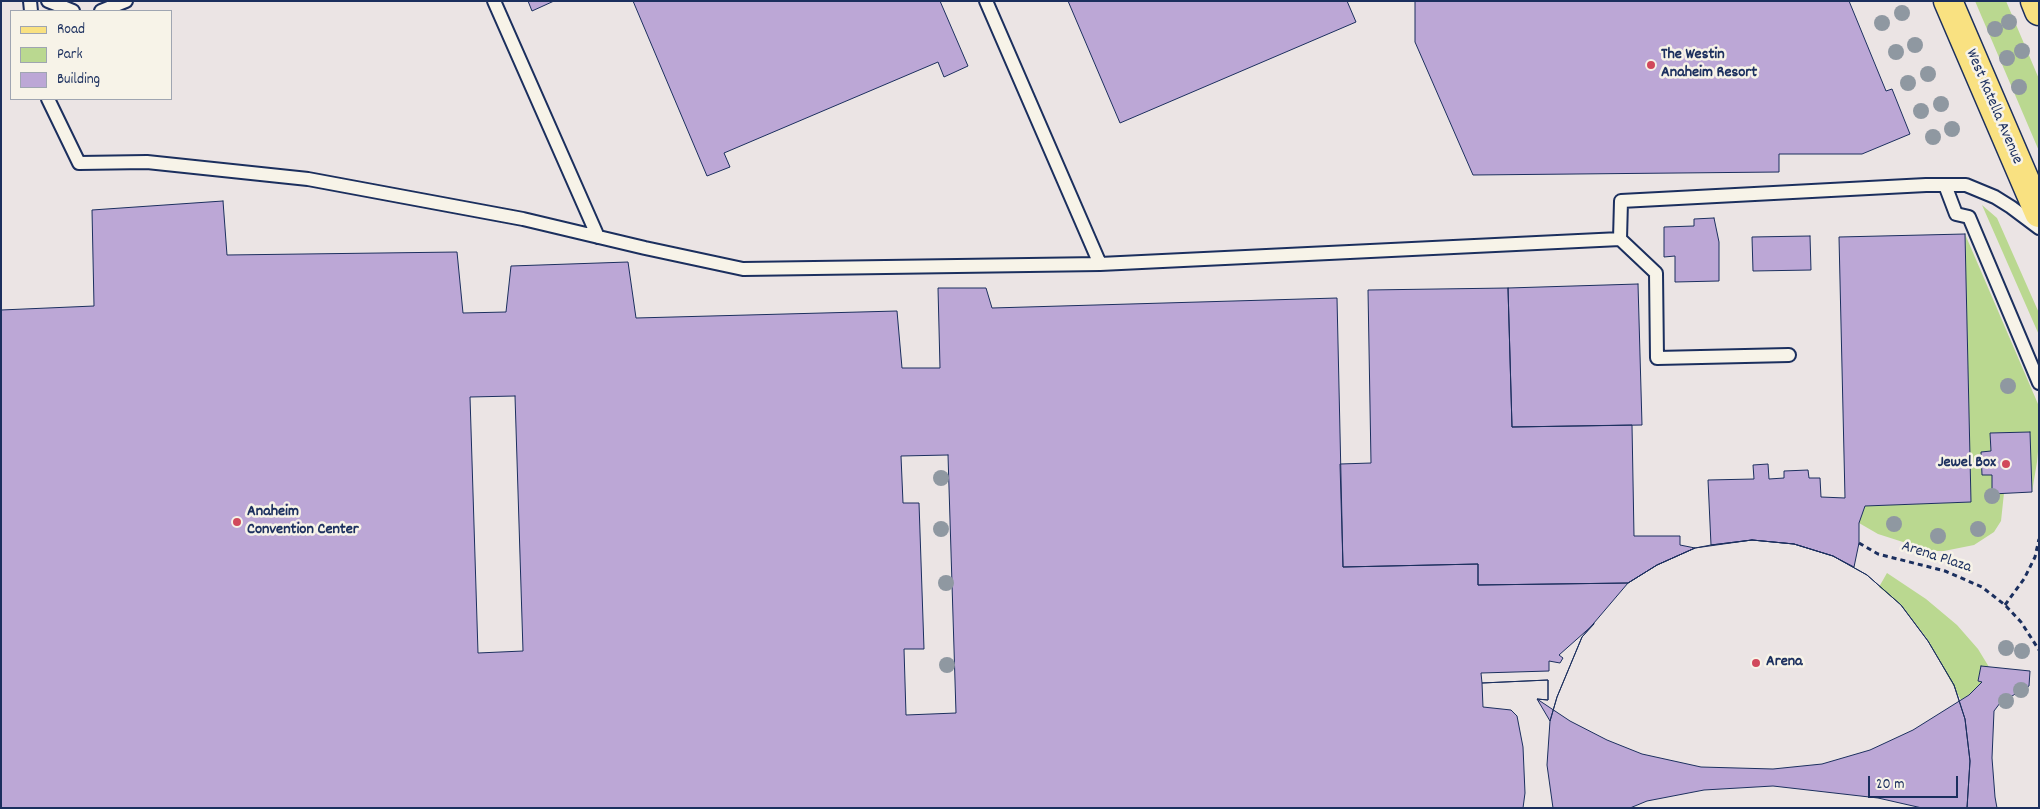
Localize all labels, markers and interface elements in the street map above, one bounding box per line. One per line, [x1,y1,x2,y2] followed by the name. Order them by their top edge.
[10,10,172,100] legend
[57,19,85,41] text: Road
[57,44,83,66] text: Park
[1661,46,1757,84] place label: The Westin Anaheim Resort
[1960,47,2026,167] street label: West Katella Avenue
[1645,59,1657,71] marker: The Westin Anaheim Resort
[57,69,100,91] text: Building
[1938,454,1996,474] place label: Jewel Box
[2000,458,2012,470] marker: Jewel Box
[247,503,359,541] place label: Anaheim Convention Center
[231,516,243,528] marker: Anaheim Convention Center
[1899,538,1973,578] street label: Arena Plaza
[1766,653,1803,673] place label: Arena
[1750,657,1762,669] marker: Arena
[1870,766,1960,798] scale bar
[1876,774,1904,796] text: 20 m

